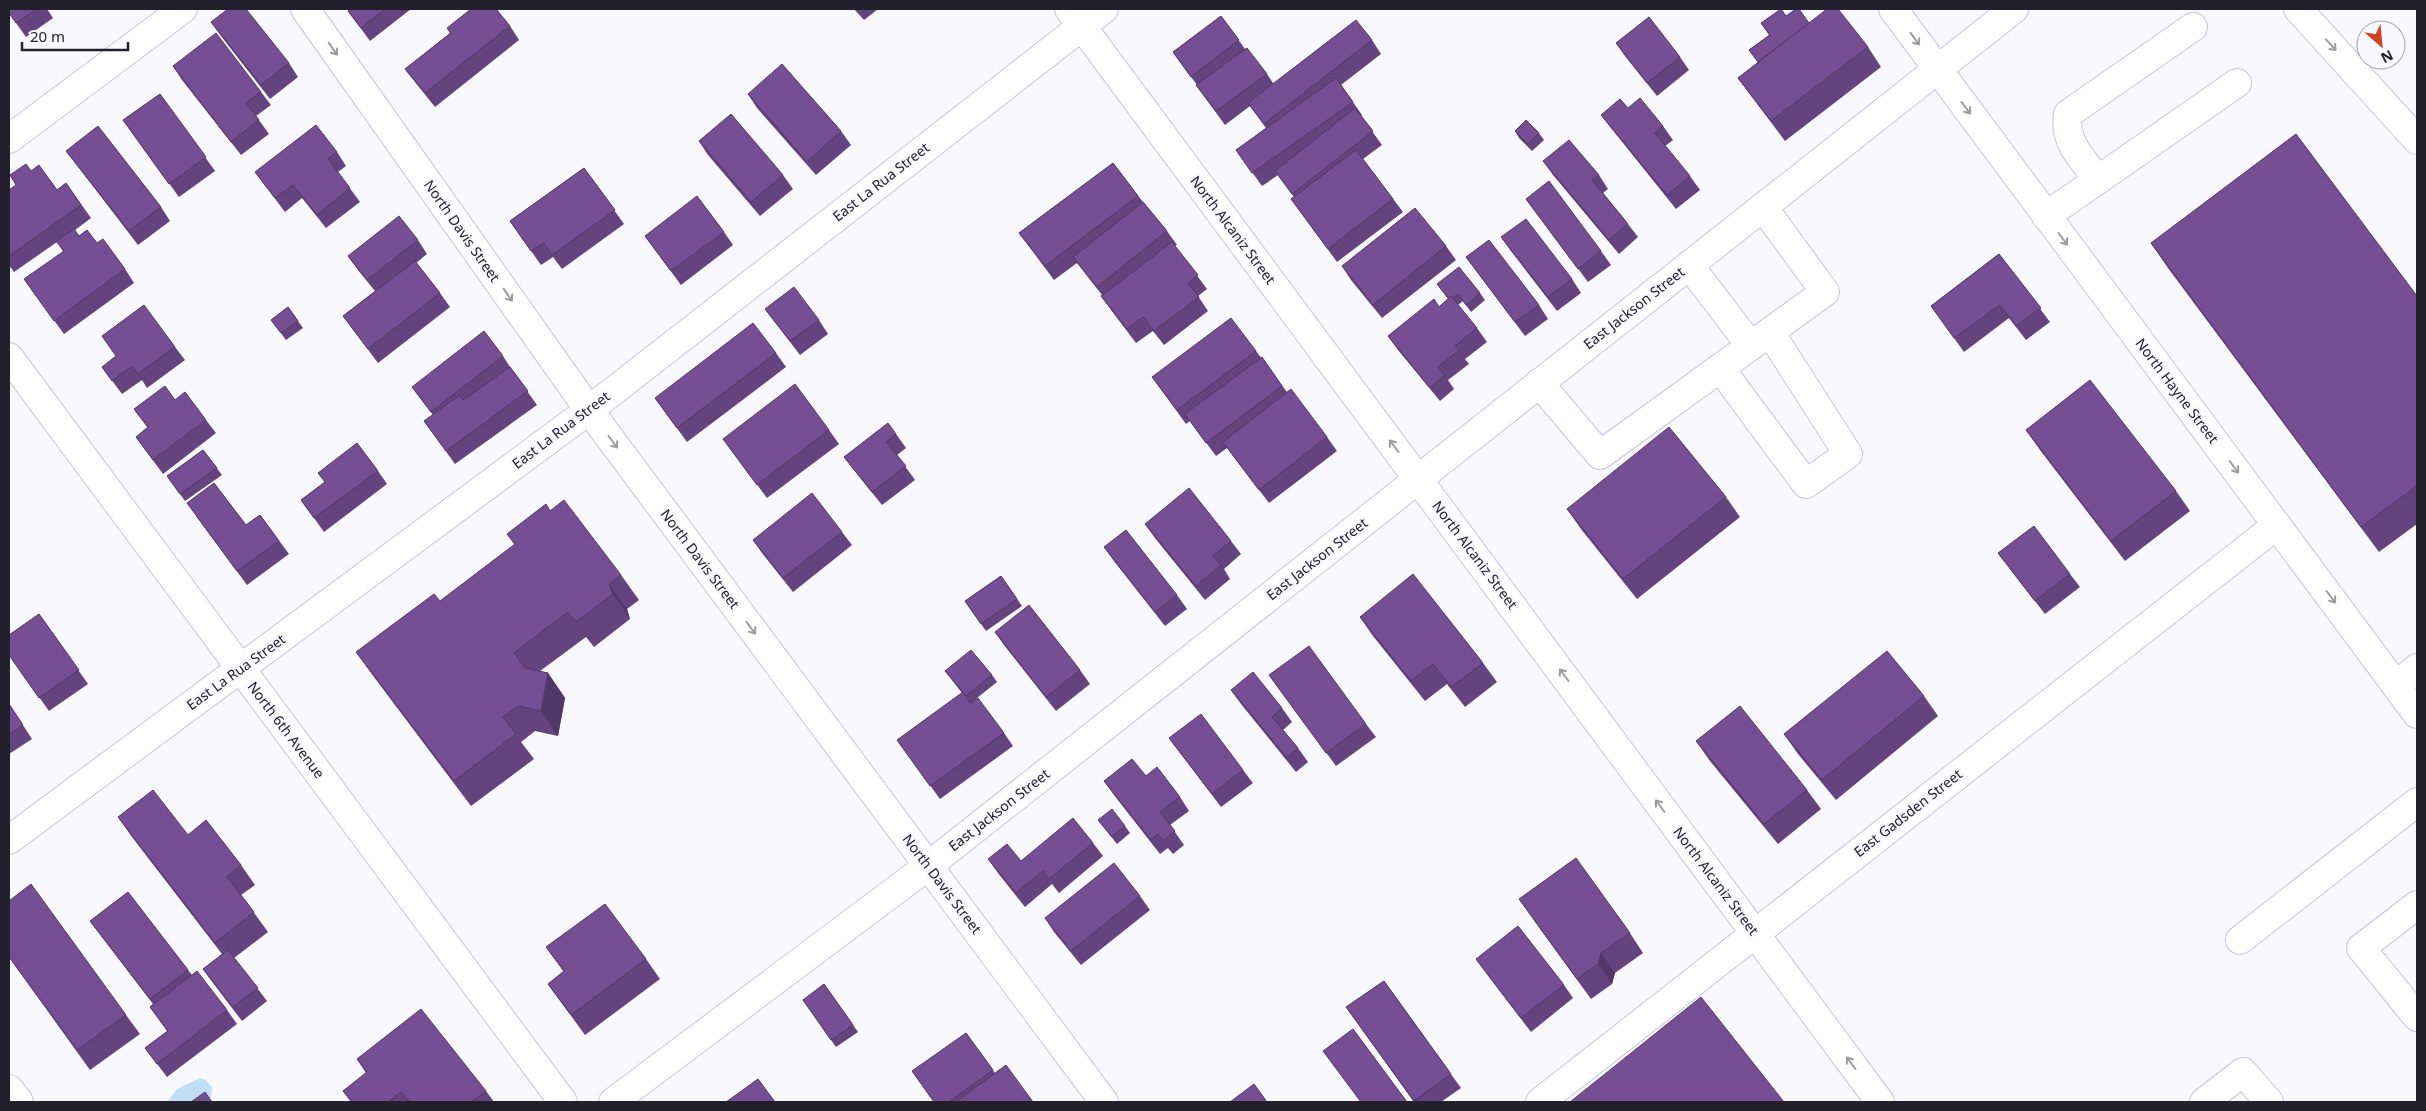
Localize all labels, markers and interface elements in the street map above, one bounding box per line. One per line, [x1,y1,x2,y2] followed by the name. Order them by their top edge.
[22,20,129,52] scale bar
[2356,20,2406,70] north arrow
[30,26,65,46] text: 20 m
[1910,32,1920,46] one-way arrow
[2325,38,2337,51] one-way arrow
[328,41,338,55] one-way arrow
[2378,46,2397,68] text: N
[1961,101,1971,115] one-way arrow
[828,138,933,225] street label: East La Rua Street
[1186,172,1280,288] street label: North Alcaniz Street
[420,176,505,286] street label: North Davis Street
[2058,232,2069,245] one-way arrow
[1579,262,1688,353] street label: East Jackson Street
[503,288,513,302] one-way arrow
[2132,334,2223,447] street label: North Hayne Street
[508,387,613,473] street label: East La Rua Street
[607,435,618,448] one-way arrow
[1389,439,1399,453] one-way arrow
[2229,460,2239,474] one-way arrow
[1428,497,1522,613] street label: North Alcaniz Street
[657,505,744,613] street label: North Davis Street
[1262,513,1371,604] street label: East Jackson Street
[2326,590,2336,604] one-way arrow
[746,621,757,634] one-way arrow
[182,629,289,714] street label: East La Rua Street
[1558,669,1569,682] one-way arrow
[244,677,329,782] street label: North 6th Avenue
[944,764,1053,855] street label: East Jackson Street
[1850,764,1966,861] street label: East Gadsden Street
[1655,799,1665,813] one-way arrow
[1669,823,1763,939] street label: North Alcaniz Street
[899,830,986,938] street label: North Davis Street
[1845,1057,1856,1070] one-way arrow

